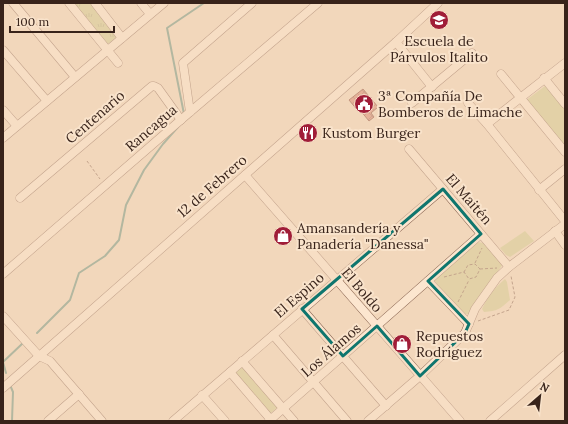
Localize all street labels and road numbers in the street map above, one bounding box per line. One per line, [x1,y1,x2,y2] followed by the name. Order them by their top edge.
[62,86,128,148] street label: Centenario
[122,101,180,155] street label: Rancagua
[173,151,251,221] street label: 12 de Febrero
[442,170,496,229] street label: El Maitén
[338,264,386,316] street label: El Boldo
[270,268,328,322] street label: El Espino
[297,319,365,381] street label: Los Álamos

